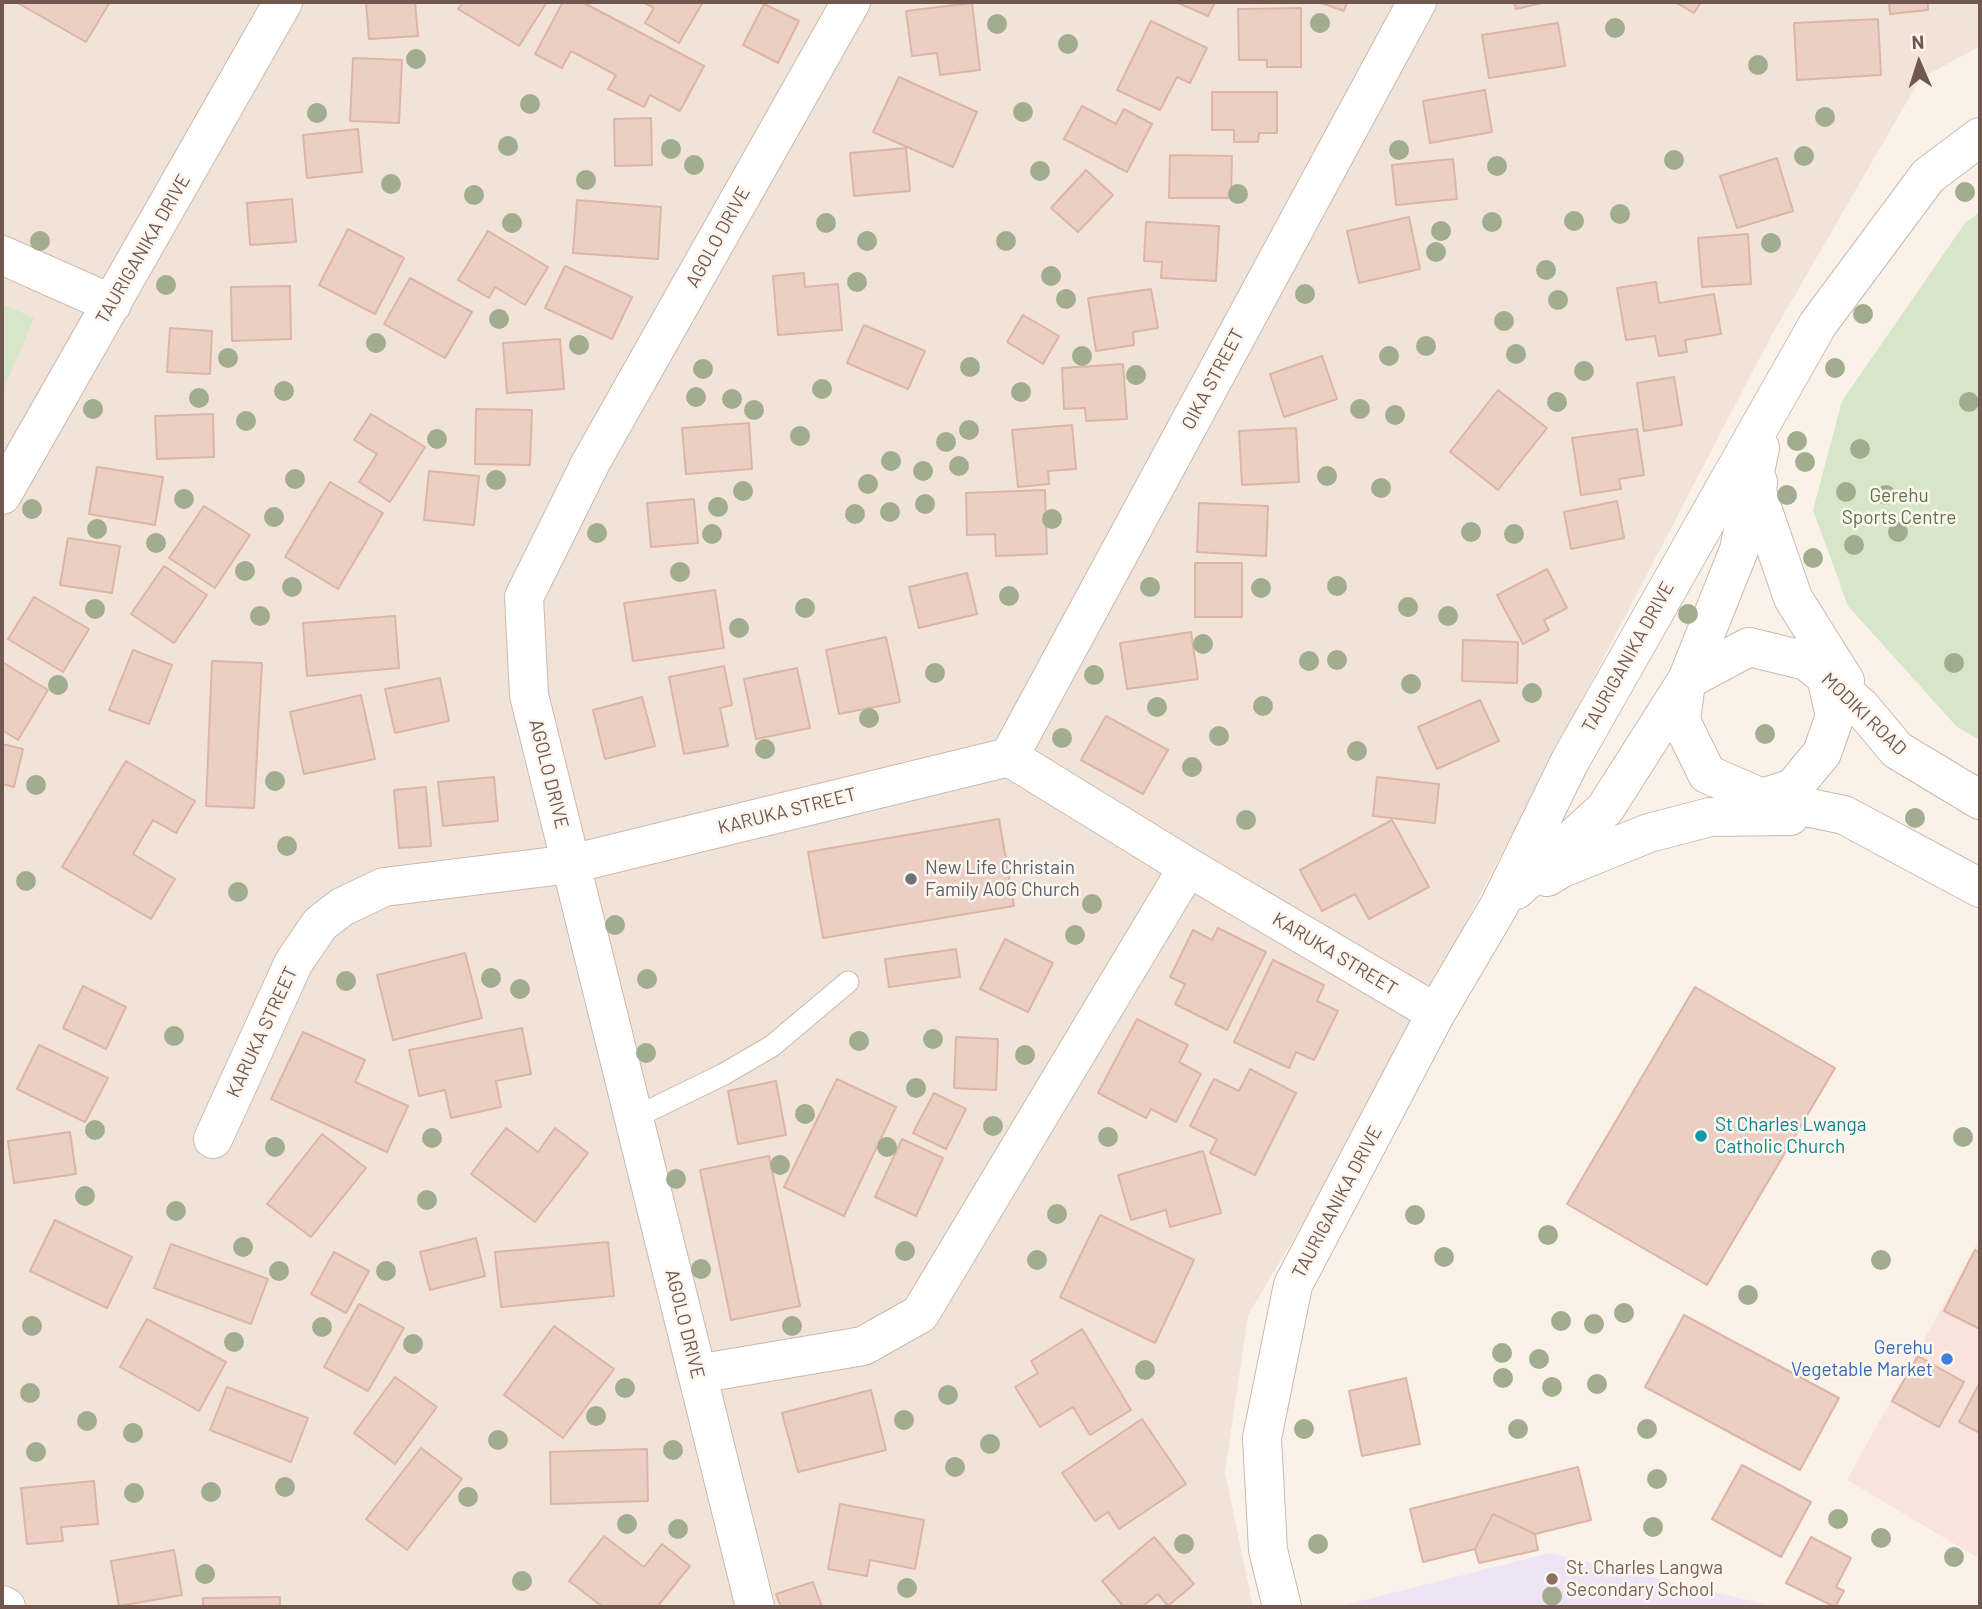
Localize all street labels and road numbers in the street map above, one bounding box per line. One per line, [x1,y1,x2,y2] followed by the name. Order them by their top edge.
[91,170,195,328] street label: TAURIGANIKA DRIVE
[681,183,755,291] street label: AGOLO DRIVE
[1177,325,1249,433] street label: OIKA STREET
[1577,578,1679,736] street label: TAURIGANIKA DRIVE
[1817,668,1911,760] street label: MODIKI ROAD
[524,717,574,831] street label: AGOLO DRIVE
[715,783,859,839] street label: KARUKA STREET
[1268,908,1402,1000] street label: KARUKA STREET
[222,963,302,1101] street label: KARUKA STREET
[1287,1122,1387,1282] street label: TAURIGANIKA DRIVE
[660,1267,710,1381] street label: AGOLO DRIVE

